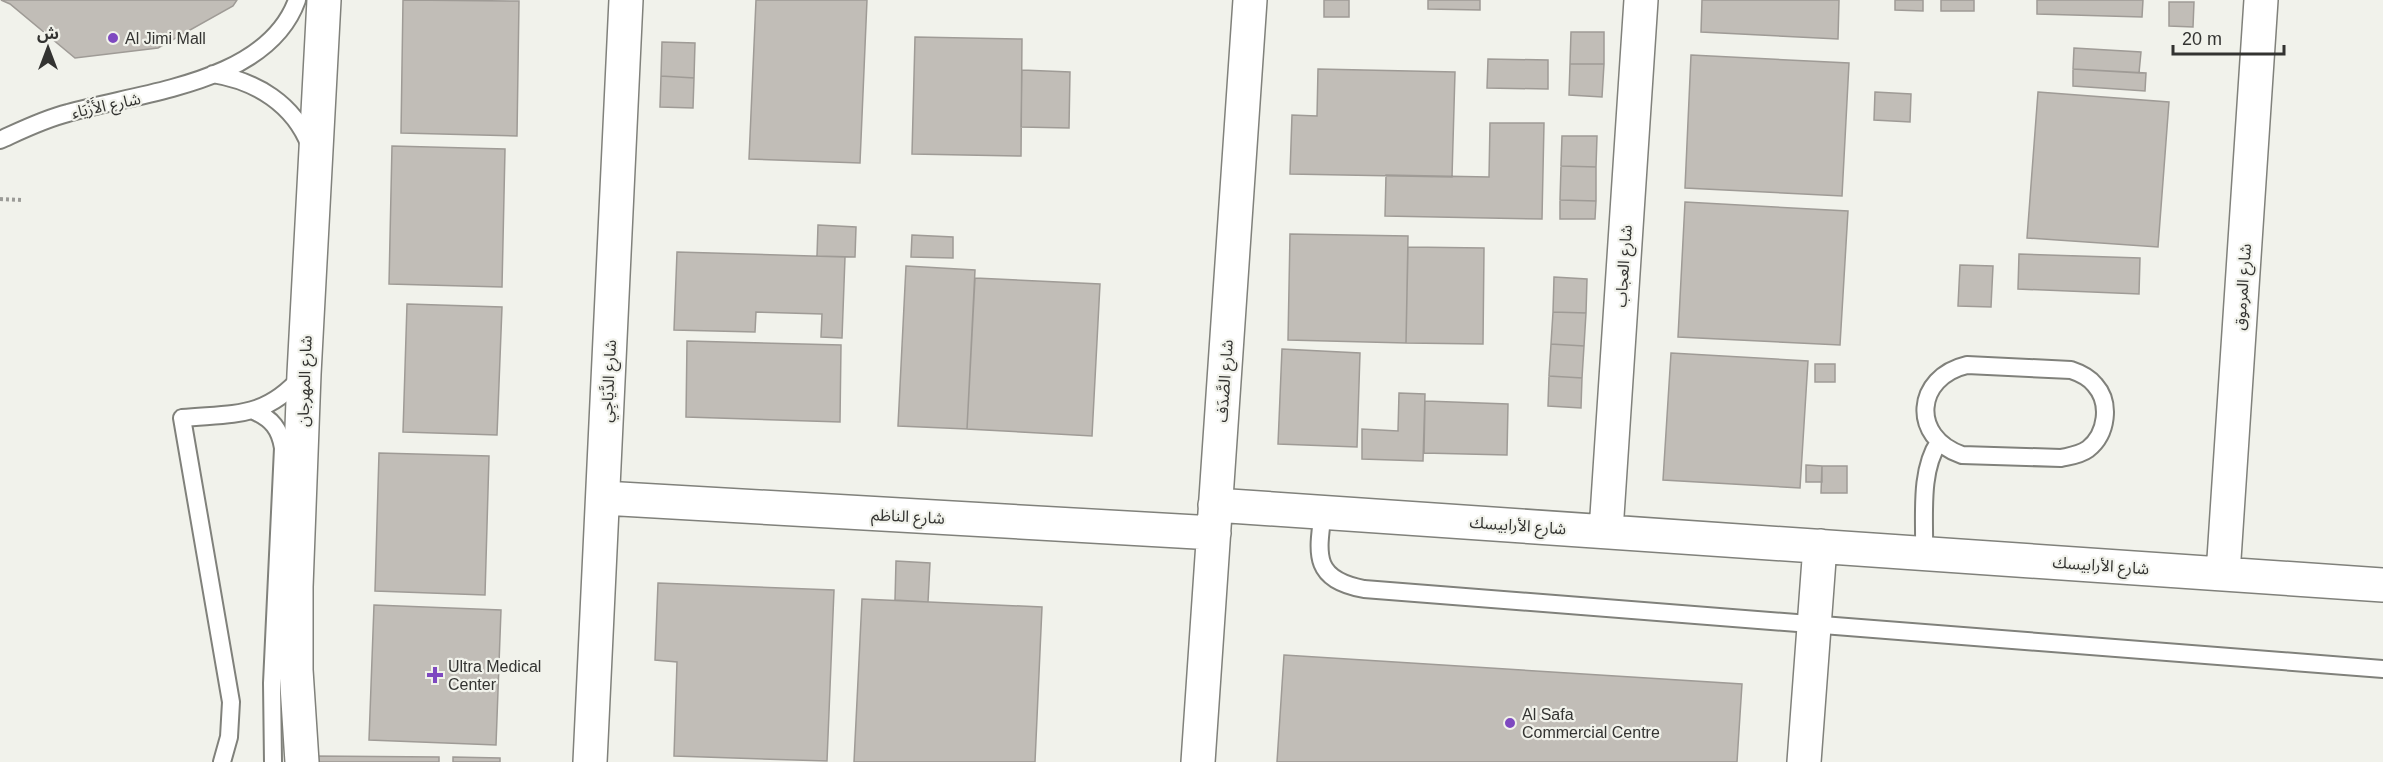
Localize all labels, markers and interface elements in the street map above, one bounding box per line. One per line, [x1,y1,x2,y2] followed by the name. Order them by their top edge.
[18,18,78,78] north arrow
[2173,18,2284,56] scale bar
[37,25,59,43] text: ش
[2182,29,2222,49] text: 20 m
[125,30,206,47] place label: Al Jimi Mall
[106,31,120,45] marker: Al Jimi Mall
[69,87,143,125] street label: شارع الأَزْيَاء
[1612,224,1639,308] street label: شارع العجاب
[2231,243,2258,331] street label: شارع المرموق
[294,335,319,427] street label: شارع المهرجان
[597,339,623,423] street label: شارع الدَّيَاجِي
[1213,339,1240,423] street label: شارع الصَّدَف
[871,506,945,531] street label: شارع الناظم
[1469,514,1567,541] street label: شارع الأرابيسك
[2052,554,2150,581] street label: شارع الأرابيسك
[448,658,541,693] place label: Ultra Medical Center
[426,666,444,684] marker: Ultra Medical Center
[1522,706,1660,741] place label: Al Safa Commercial Centre
[1503,716,1517,730] marker: Al Safa Commercial Centre

